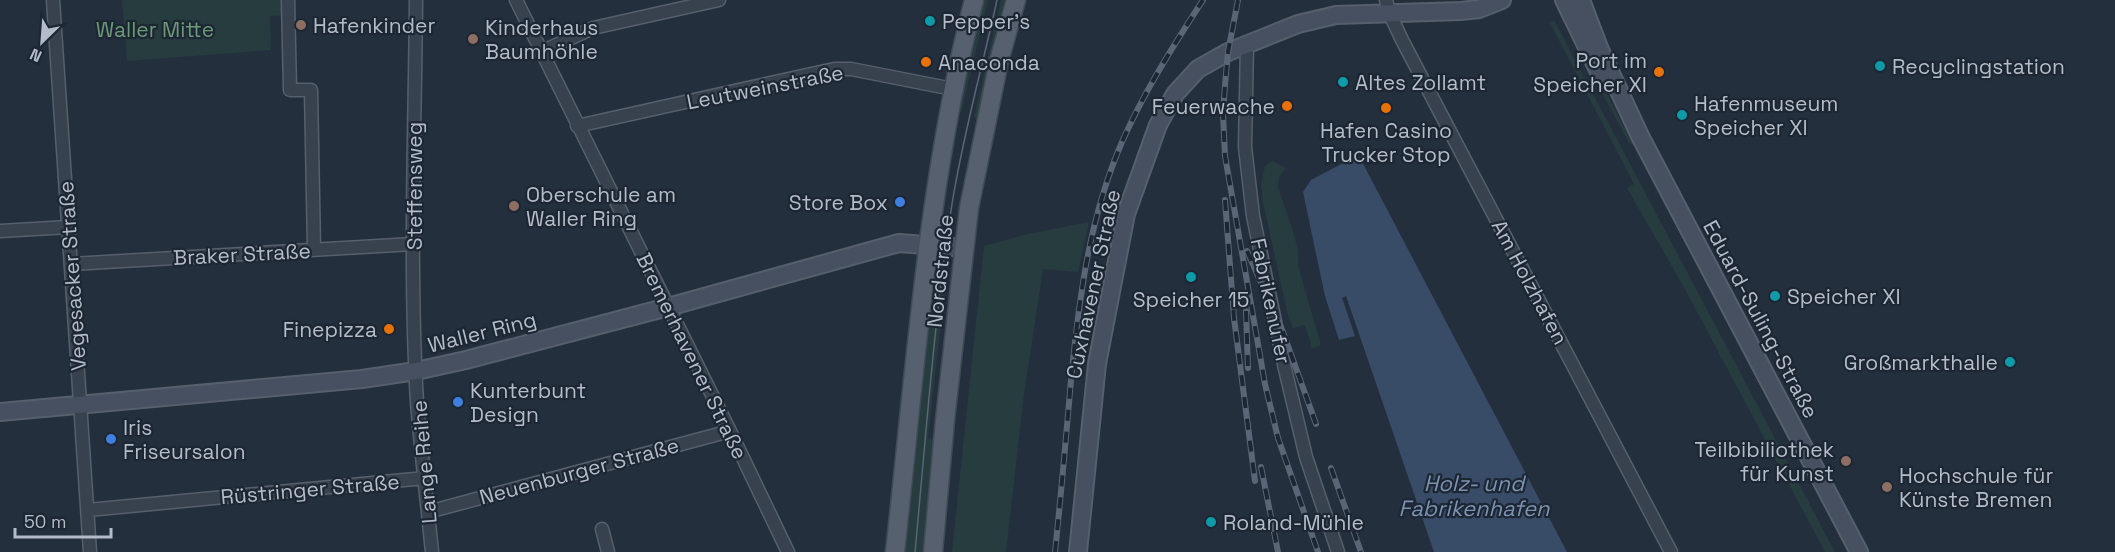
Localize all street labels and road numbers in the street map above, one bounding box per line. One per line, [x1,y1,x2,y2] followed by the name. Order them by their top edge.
[684,59,846,115] street label: Leutweinstraße
[401,122,428,250] street label: Steffensweg
[52,180,92,372] street label: Vegesacker Straße
[1060,187,1126,381] street label: Cuxhavener Straße
[921,213,959,329] street label: Nordstraße
[1486,215,1574,349] street label: Am Holzhafen
[1697,215,1825,423] street label: Eduard-Suling-Straße
[1245,236,1297,366] street label: Fabrikenufer
[172,237,312,271] street label: Braker Straße
[630,248,754,464] street label: Bremerhavener Straße
[425,305,539,359] street label: Waller Ring
[405,399,443,525] street label: Lange Reihe
[476,431,682,511] street label: Neuenburger Straße
[219,468,401,510] street label: Rüstringer Straße

